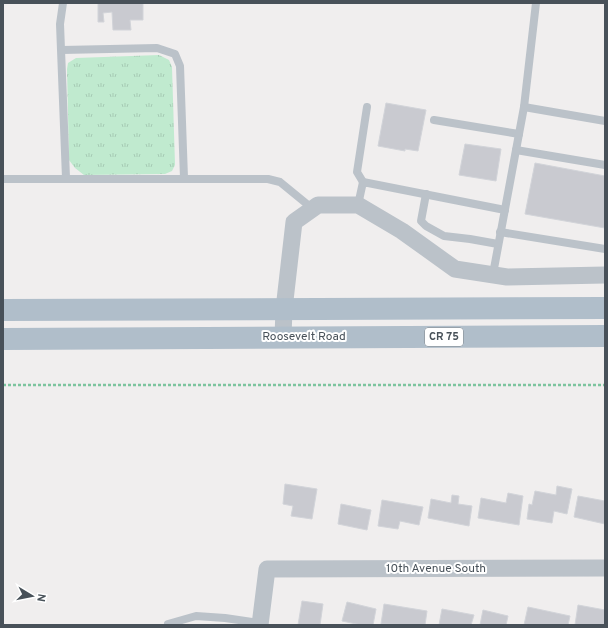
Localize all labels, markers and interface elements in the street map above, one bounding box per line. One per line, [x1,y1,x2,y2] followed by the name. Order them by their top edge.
[425,328,463,346] road number: CR 75
[262,329,346,345] street label: Roosevelt Road
[386,561,486,577] street label: 10th Avenue South
[12,576,52,616] north arrow
[33,592,48,603] text: N

